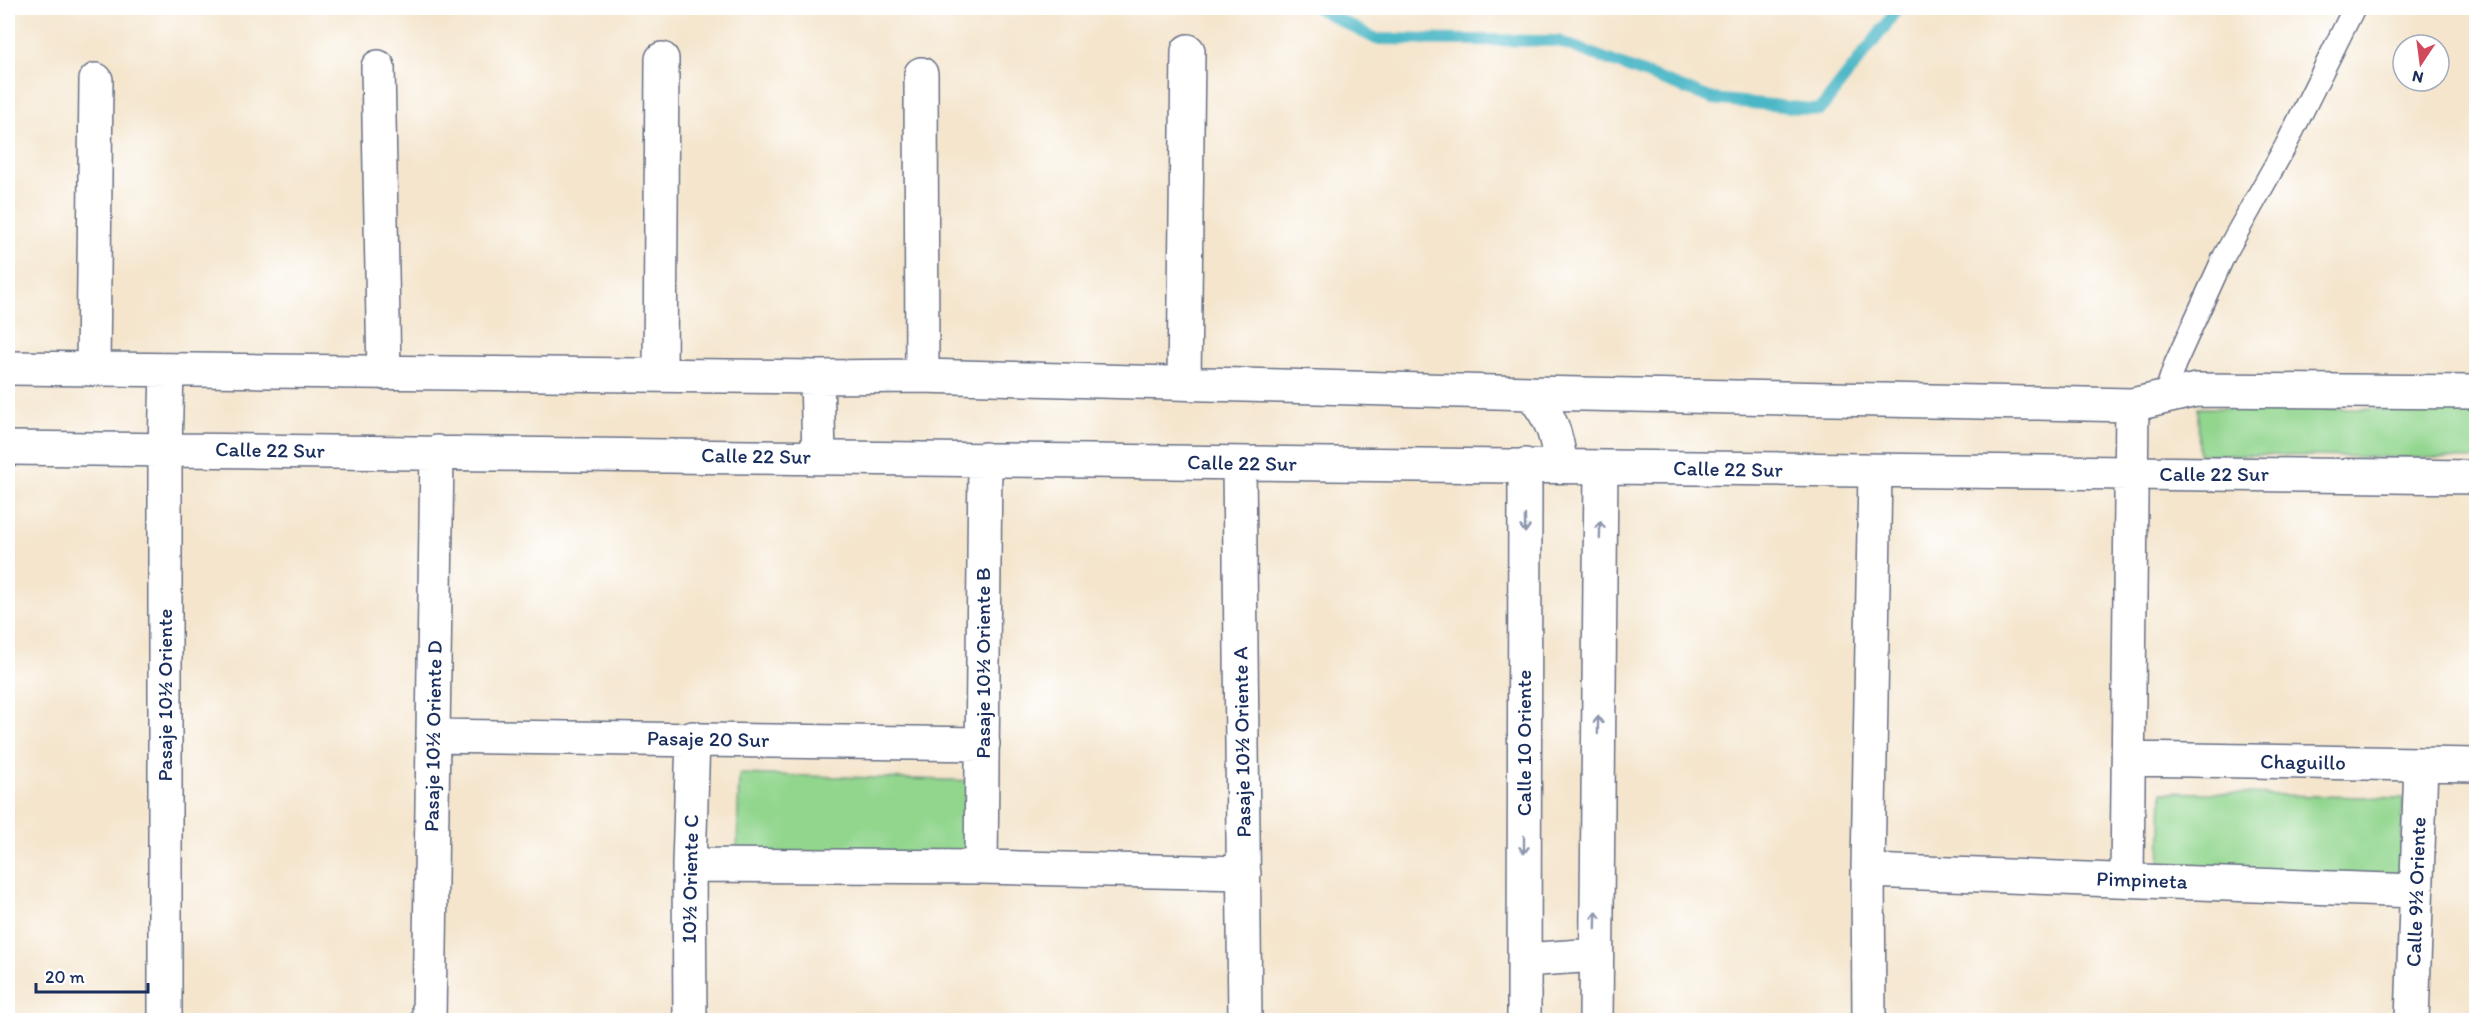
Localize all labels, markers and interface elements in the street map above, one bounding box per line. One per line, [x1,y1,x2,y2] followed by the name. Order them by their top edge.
[2391,33,2451,93] north arrow
[2410,67,2425,88] text: N
[215,436,326,463] street label: Calle 22 Sur
[701,442,812,469] street label: Calle 22 Sur
[1187,449,1298,476] street label: Calle 22 Sur
[1673,455,1784,482] street label: Calle 22 Sur
[2159,461,2269,486] street label: Calle 22 Sur
[1519,513,1531,533] one-way arrow
[1595,521,1606,541] one-way arrow
[970,567,995,759] street label: Pasaje 10½ Oriente B
[152,609,177,781] street label: Pasaje 10½ Oriente
[418,640,447,832] street label: Pasaje 10½ Oriente D
[1227,646,1256,838] street label: Pasaje 10½ Oriente A
[1511,670,1536,816] street label: Calle 10 Oriente
[1593,716,1604,736] one-way arrow
[647,725,770,752] street label: Pasaje 20 Sur
[2260,748,2346,775] street label: Chaguillo
[676,814,703,944] street label: 10½ Oriente C
[2400,816,2431,968] street label: Calle 9½ Oriente
[1518,834,1530,854] one-way arrow
[2096,865,2188,894] street label: Pimpineta
[1591,911,1602,931] one-way arrow
[36,956,148,994] scale bar
[45,966,85,988] text: 20 m

